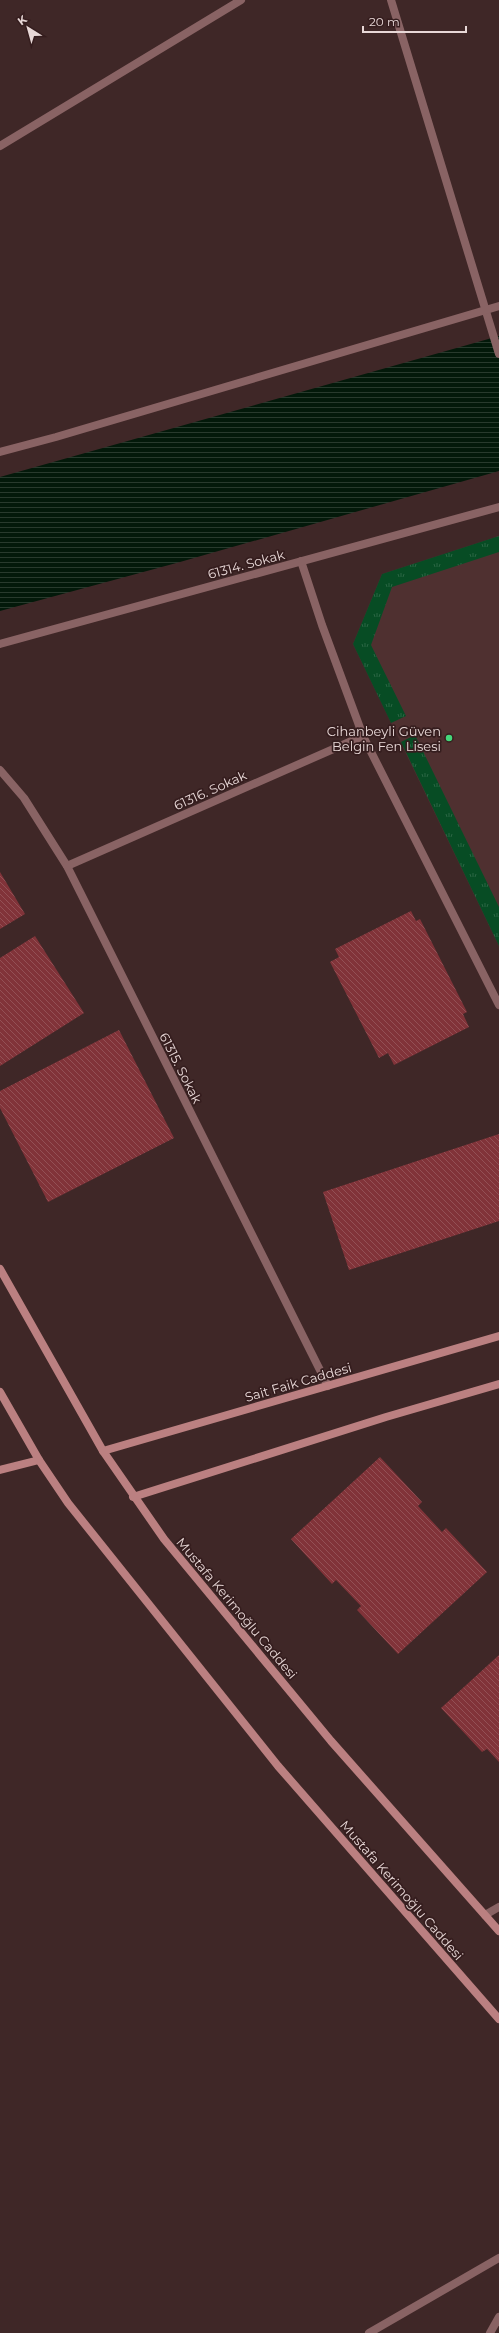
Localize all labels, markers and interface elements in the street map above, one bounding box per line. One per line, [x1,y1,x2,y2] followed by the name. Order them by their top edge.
[8,8,48,48] north arrow
[363,8,466,34] scale bar
[15,11,30,28] text: K
[369,14,400,29] text: 20 m
[206,546,286,582] street label: 61314. Sokak
[327,723,441,754] place label: Cihanbeyli Güven Belgin Fen Lisesi
[444,733,454,743] marker: Cihanbeyli Güven Belgin Fen Lisesi
[171,767,249,813] street label: 61316. Sokak
[156,1030,206,1106] street label: 61315. Sokak
[243,1359,353,1405] street label: Sait Faik Caddesi
[173,1534,301,1682] street label: Mustafa Kerimoğlu Caddesi
[337,1817,467,1963] street label: Mustafa Kerimoğlu Caddesi

